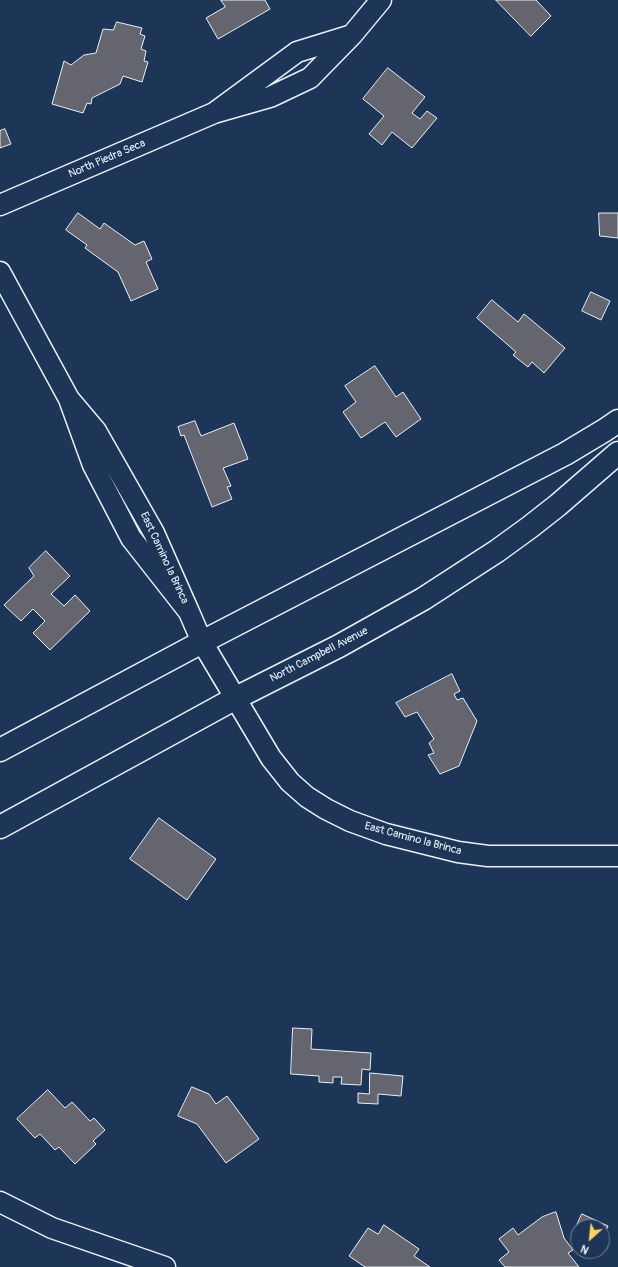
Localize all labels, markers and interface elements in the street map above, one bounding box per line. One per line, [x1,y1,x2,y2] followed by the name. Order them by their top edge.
[67,137,147,181] street label: North Piedra Seca
[137,510,191,606] street label: East Camino la Brinca
[268,625,370,685] street label: North Campbell Avenue
[363,820,463,858] street label: East Camino la Brinca
[570,1219,610,1259] north arrow
[579,1242,591,1257] text: N

